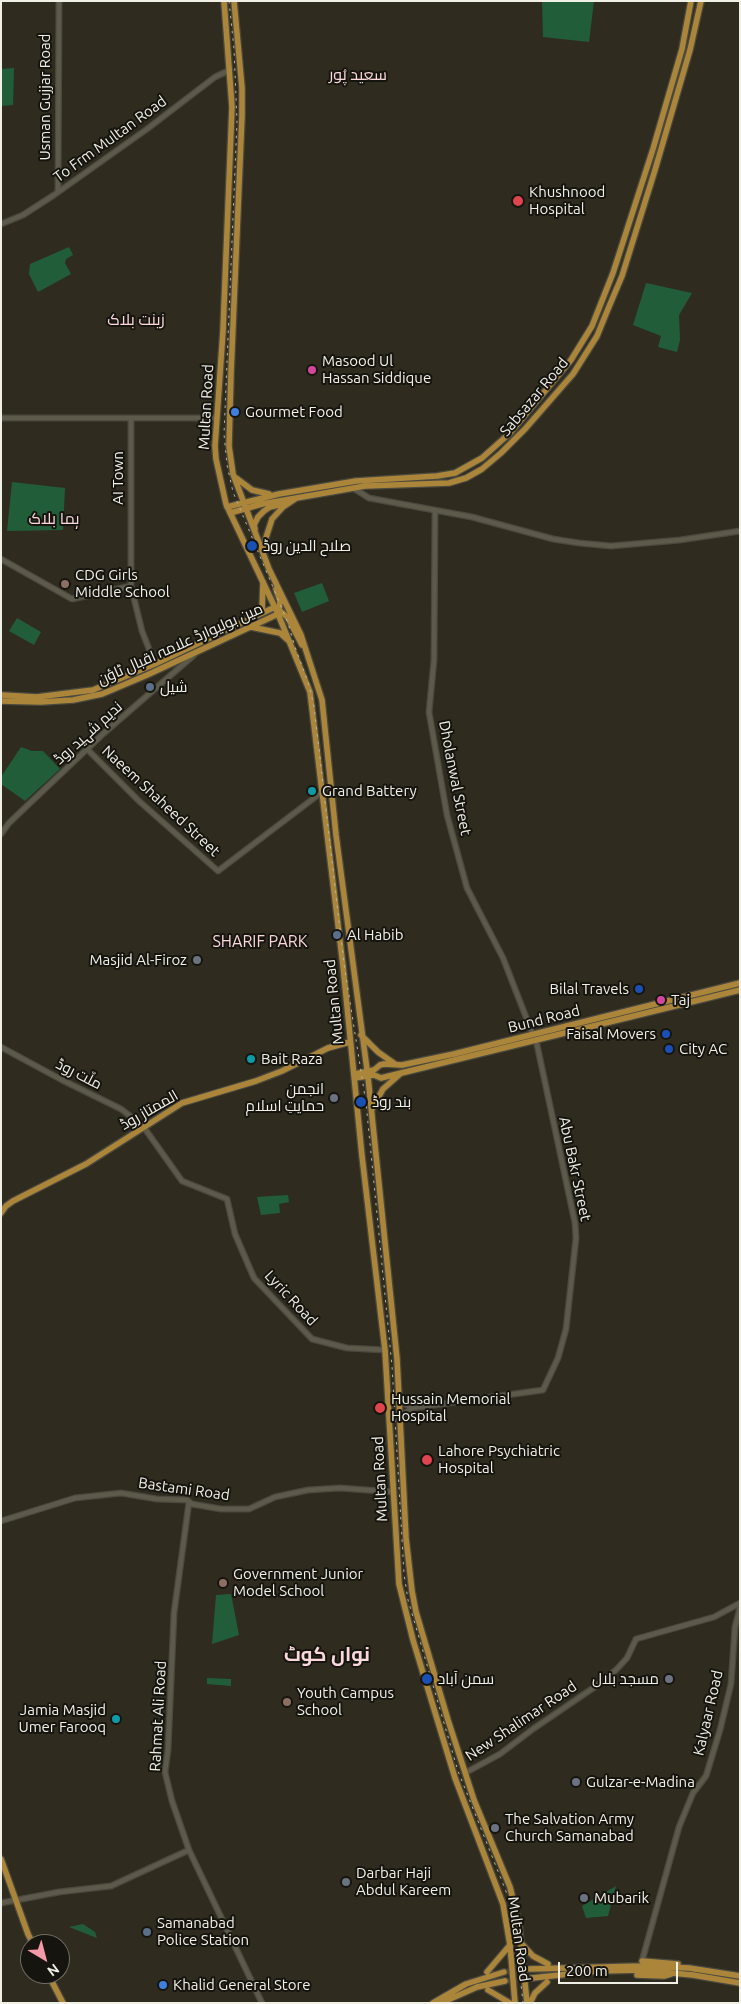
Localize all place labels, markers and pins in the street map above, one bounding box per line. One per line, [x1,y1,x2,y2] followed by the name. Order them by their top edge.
[529,183,605,218] place label: Khushnood Hospital
[511,194,525,208] marker: Khushnood Hospital
[322,352,431,387] place label: Masood Ul Hassan Siddique
[306,364,318,376] marker: Masood Ul Hassan Siddique
[245,403,343,421] place label: Gourmet Food
[229,406,241,418] marker: Gourmet Food
[263,537,351,555] place label: صلاح الدین روڈ
[245,539,259,553] marker: صلاح الدین روڈ
[75,566,170,601] place label: CDG Girls Middle School
[59,578,71,590] marker: CDG Girls Middle School
[160,678,187,696] place label: شیل
[144,681,156,693] marker: شیل
[322,782,417,800] place label: Grand Battery
[306,785,318,797] marker: Grand Battery
[347,926,403,944] place label: Al Habib
[331,929,343,941] marker: Al Habib
[89,951,187,969] place label: Masjid Al-Firoz
[191,954,203,966] marker: Masjid Al-Firoz
[550,980,629,998] place label: Bilal Travels
[633,983,645,995] marker: Bilal Travels
[671,991,690,1009] place label: Taj
[655,994,667,1006] marker: Taj
[566,1025,656,1043] place label: Faisal Movers
[660,1028,672,1040] marker: Faisal Movers
[679,1040,727,1058] place label: City AC
[663,1043,675,1055] marker: City AC
[261,1050,323,1068] place label: Bait Raza
[245,1053,257,1065] marker: Bait Raza
[246,1080,324,1115] place label: انجمن حمایتِ اسلام
[328,1092,340,1104] marker: انجمن حمایتِ اسلام
[372,1093,411,1111] place label: بند روڈ
[354,1095,368,1109] marker: بند روڈ
[391,1390,510,1425] place label: Hussain Memorial Hospital
[373,1401,387,1415] marker: Hussain Memorial Hospital
[438,1442,560,1477] place label: Lahore Psychiatric Hospital
[420,1453,434,1467] marker: Lahore Psychiatric Hospital
[233,1565,363,1600] place label: Government Junior Model School
[217,1577,229,1589] marker: Government Junior Model School
[438,1670,494,1688] place label: سمن آباد
[592,1670,659,1688] place label: مسجد بلال
[420,1672,434,1686] marker: سمن آباد
[663,1673,675,1685] marker: مسجد بلال
[297,1684,394,1719] place label: Youth Campus School
[281,1696,293,1708] marker: Youth Campus School
[18,1701,106,1736] place label: Jamia Masjid Umer Farooq
[110,1713,122,1725] marker: Jamia Masjid Umer Farooq
[586,1773,695,1791] place label: Gulzar-e-Madina
[570,1776,582,1788] marker: Gulzar-e-Madina
[505,1810,634,1845] place label: The Salvation Army Church Samanabad
[489,1822,501,1834] marker: The Salvation Army Church Samanabad
[356,1864,451,1899] place label: Darbar Haji Abdul Kareem
[340,1876,352,1888] marker: Darbar Haji Abdul Kareem
[594,1889,649,1907] place label: Mubarik
[578,1892,590,1904] marker: Mubarik
[157,1914,249,1949] place label: Samanabad Police Station
[141,1926,153,1938] marker: Samanabad Police Station
[173,1976,310,1994] place label: Khalid General Store
[157,1979,169,1991] marker: Khalid General Store

